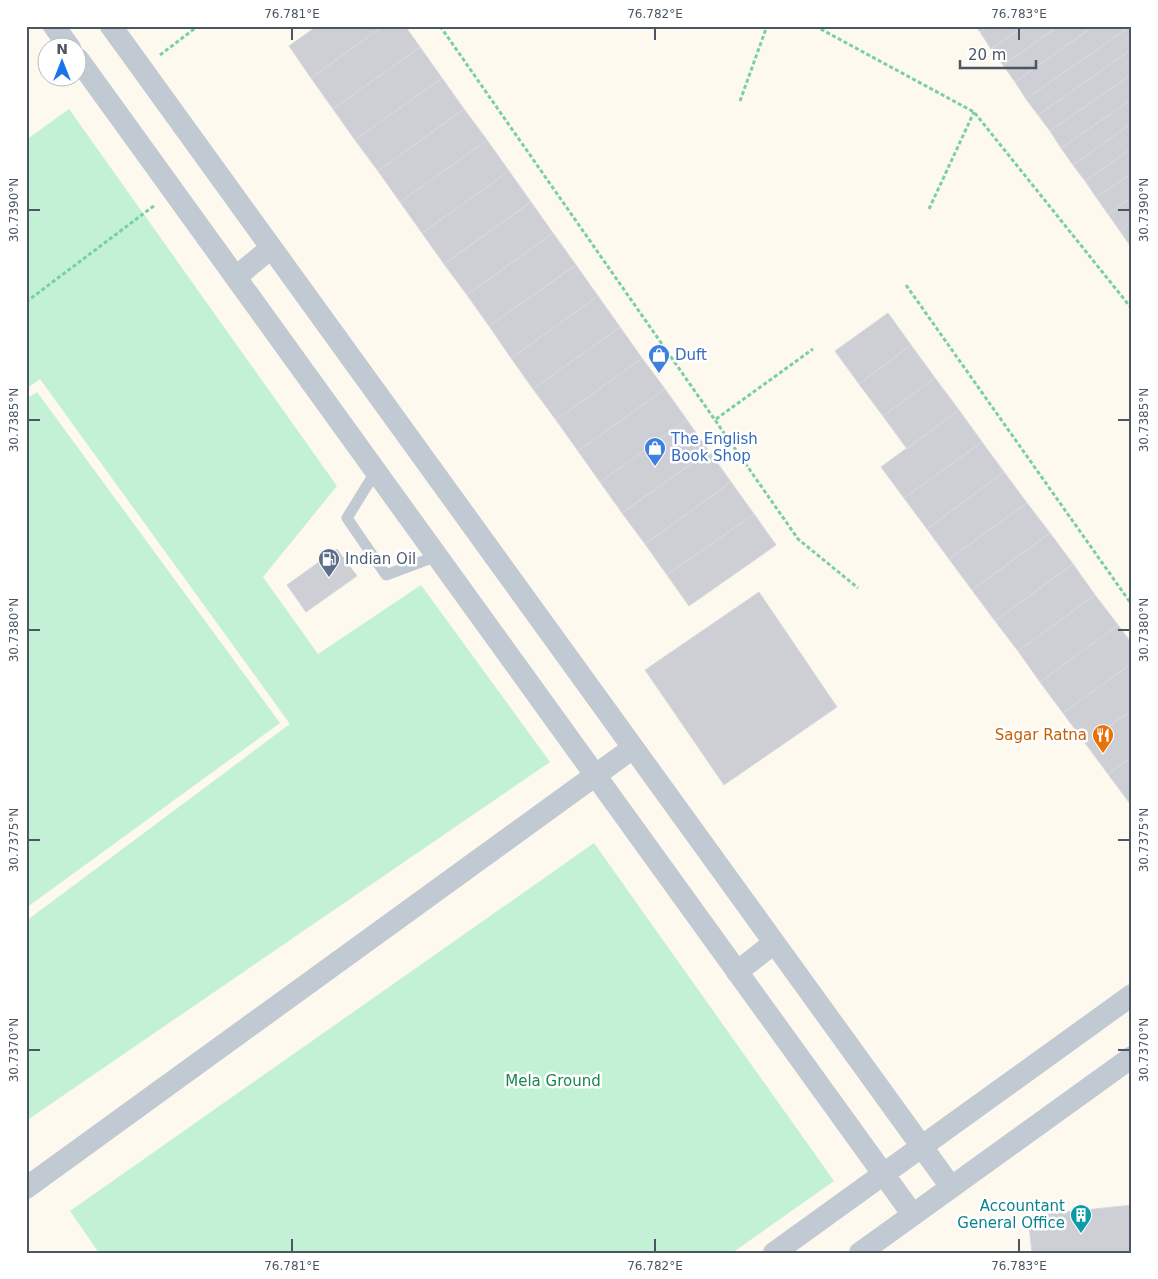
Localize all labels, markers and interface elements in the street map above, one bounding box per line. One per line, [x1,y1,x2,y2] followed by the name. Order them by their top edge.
[264,7,320,21] text: 76.781°E
[627,7,683,21] text: 76.782°E
[991,7,1047,21] text: 76.783°E
[38,38,88,88] north arrow
[960,38,1037,70] scale bar
[56,41,68,57] text: N
[968,46,1006,64] text: 20 m
[7,178,21,242] text: 30.7390°N
[1137,178,1151,242] text: 30.7390°N
[647,343,671,374] shop icon: Duft
[675,346,707,364] place label: Duft
[7,388,21,452] text: 30.7385°N
[1137,388,1151,452] text: 30.7385°N
[670,430,758,465] place label: The English Book Shop
[643,436,667,467] shop icon: The English Book Shop
[317,547,341,578] fuel station icon: Indian Oil
[345,550,416,568] place label: Indian Oil
[7,598,21,662] text: 30.7380°N
[1137,598,1151,662] text: 30.7380°N
[1091,723,1115,754] restaurant icon: Sagar Ratna
[995,726,1087,744] place label: Sagar Ratna
[7,808,21,872] text: 30.7375°N
[1137,808,1151,872] text: 30.7375°N
[7,1018,21,1082] text: 30.7370°N
[1137,1018,1151,1082] text: 30.7370°N
[505,1072,601,1090] park label: Mela Ground
[957,1197,1065,1232] place label: Accountant General Office
[1069,1203,1093,1234] building icon: Accountant General Office
[264,1259,320,1273] text: 76.781°E
[627,1259,683,1273] text: 76.782°E
[991,1259,1047,1273] text: 76.783°E

